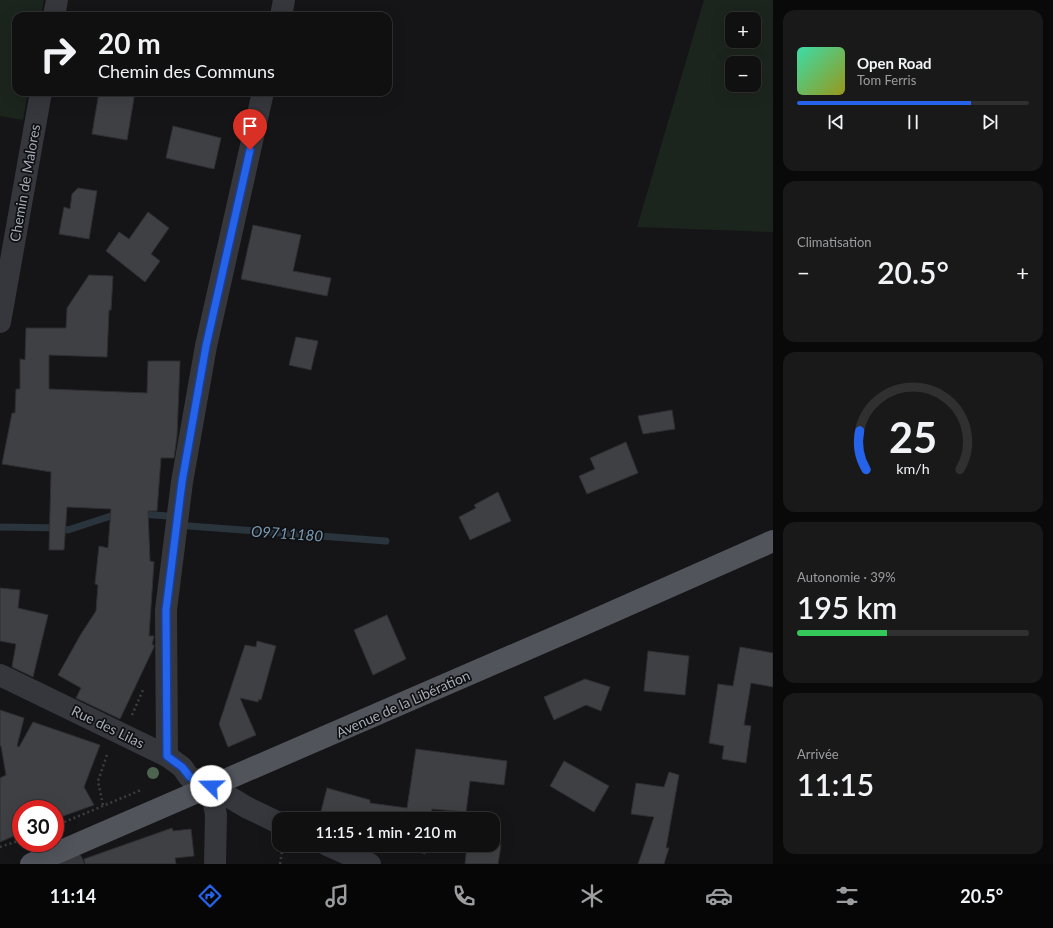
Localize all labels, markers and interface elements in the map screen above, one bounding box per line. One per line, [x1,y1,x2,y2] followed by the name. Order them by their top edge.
[725,12,761,92] map controls
[725,12,761,48] button: +
[98,26,161,60] text: 20 m
[32,28,84,80] icon: right
[857,54,932,72] text: Open Road
[725,56,761,92] button: −
[98,60,275,82] text: Chemin des Communs
[857,72,916,88] text: Tom Ferris
[233,109,267,150] pin
[825,111,847,133] icon: previous
[902,111,924,133] icon: pause
[979,111,1001,133] icon: next
[239,115,261,137] icon: arrive
[6,123,43,243] street label: Chemin de Malores
[797,234,872,250] text: Climatisation
[877,254,949,290] text: 20.5°
[797,259,810,286] text: −
[1016,259,1029,286] text: +
[889,412,937,462] text: 25
[896,460,930,477] text: km/h
[250,522,324,545] water label: O9711180
[797,569,896,585] text: Autonomie · 39%
[797,589,897,625] text: 195 km
[333,666,472,741] street label: Avenue de la Libération
[69,702,147,752] street label: Rue des Lilas
[797,746,839,762] text: Arrivée
[190,765,232,807] position arrow
[797,766,874,802] text: 11:15
[12,800,64,852] speed limit sign: 30
[316,823,456,841] text: 11:15 · 1 min · 210 m
[196,882,224,910] icon: directions
[323,882,351,910] icon: music
[450,882,478,910] icon: phone
[578,882,606,910] icon: climate
[705,882,733,910] icon: car
[833,882,861,910] icon: filters
[50,885,96,907] text: 11:14
[960,885,1003,907] text: 20.5°

